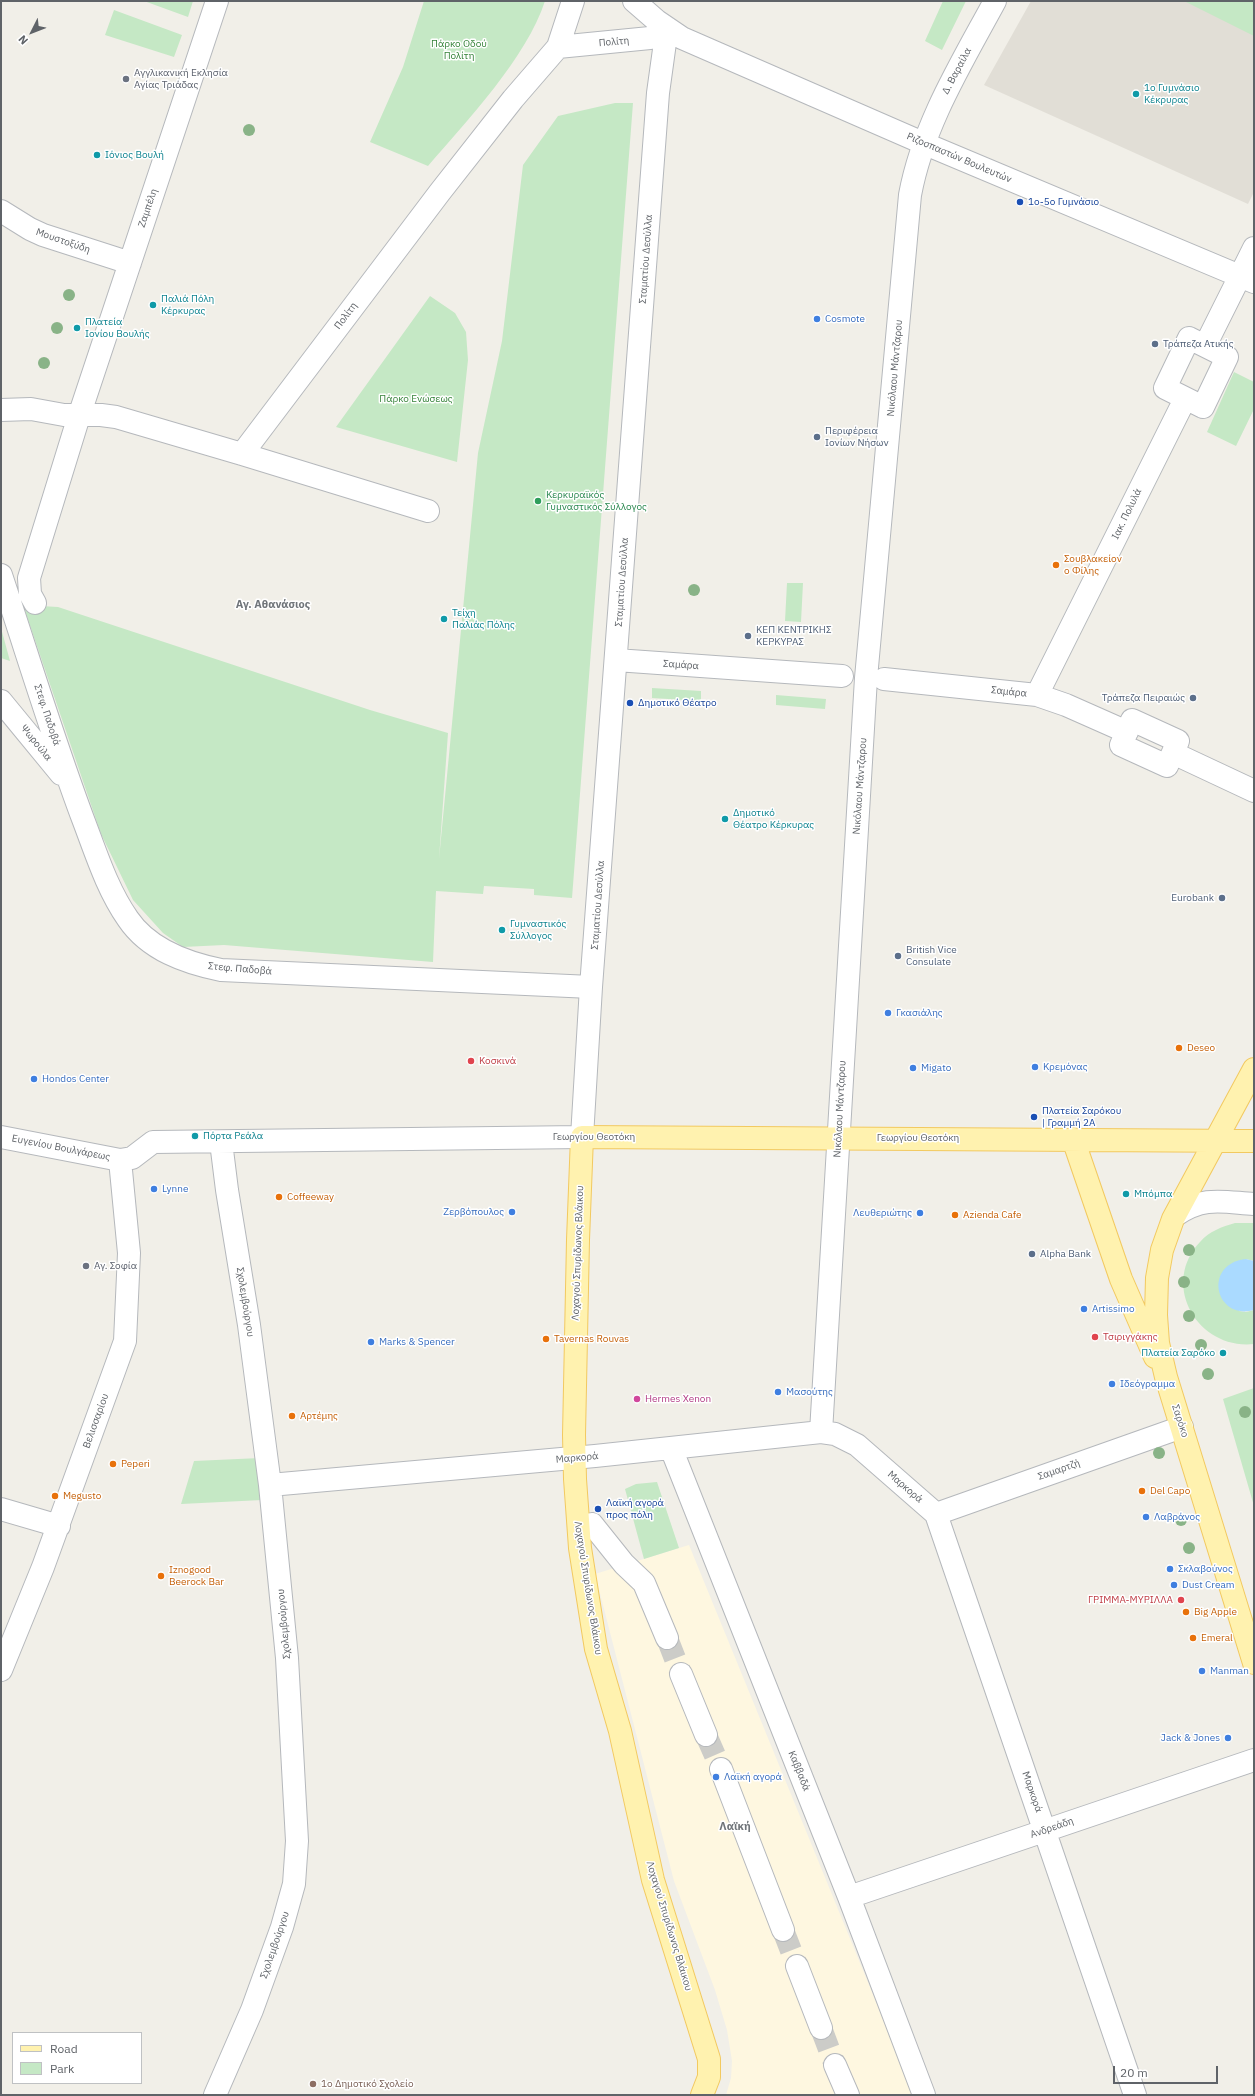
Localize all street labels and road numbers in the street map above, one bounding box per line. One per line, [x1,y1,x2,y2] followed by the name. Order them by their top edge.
[598,35,630,49] street label: Πολίτη
[940,46,974,96] street label: Δ. Βαραίλα
[905,130,1013,186] street label: Ριζοσπαστών Βουλευτών
[136,187,160,229] street label: Ζαμπέλη
[637,214,655,304] street label: Σταματίου Δεσύλλα
[34,226,92,256] street label: Μουστοξύδη
[332,300,360,332] street label: Πολίτη
[885,319,905,417] street label: Νικόλαου Μάντζαρου
[1110,487,1144,541] street label: Ιακ. Πολυλά
[613,537,631,627] street label: Σταματίου Δεσύλλα
[663,658,699,672] street label: Σαμάρα
[31,683,63,747] street label: Στεφ. Παδοβά
[990,684,1028,700] street label: Σαμάρα
[18,722,54,764] street label: Ψωρούλα
[851,737,869,835] street label: Νικόλαου Μάντζαρου
[589,860,607,950] street label: Σταματίου Δεσύλλα
[208,960,272,978] street label: Στεφ. Παδοβά
[831,1060,849,1158] street label: Νικόλαου Μάντζαρου
[553,1131,635,1143] street label: Γεωργίου Θεοτόκη
[877,1132,959,1144] street label: Γεωργίου Θεοτόκη
[11,1133,111,1163] street label: Ευγενίου Βουλγάρεως
[570,1185,586,1321] street label: Λοχαγού Σπυρίδωνος Βλάικου
[234,1266,256,1338] street label: Σχολεμβούργου
[81,1392,111,1450] street label: Βελισσαρίου
[1169,1403,1191,1439] street label: Σαρόκο
[555,1450,599,1466] street label: Μαρκορά
[1036,1457,1082,1483] street label: Σαμαρτζή
[885,1468,925,1506] street label: Μαρκορά
[571,1520,605,1656] street label: Λοχαγού Σπυρίδωνος Βλάικου
[275,1588,293,1660] street label: Σχολεμβούργου
[785,1749,813,1793] street label: Καββαδά
[1019,1770,1045,1814] street label: Μαρκορά
[1029,1815,1075,1841] street label: Ανδρεάδη
[643,1860,695,1992] street label: Λοχαγού Σπυρίδωνος Βλάικου
[258,1910,292,1980] street label: Σχολεμβούργου

